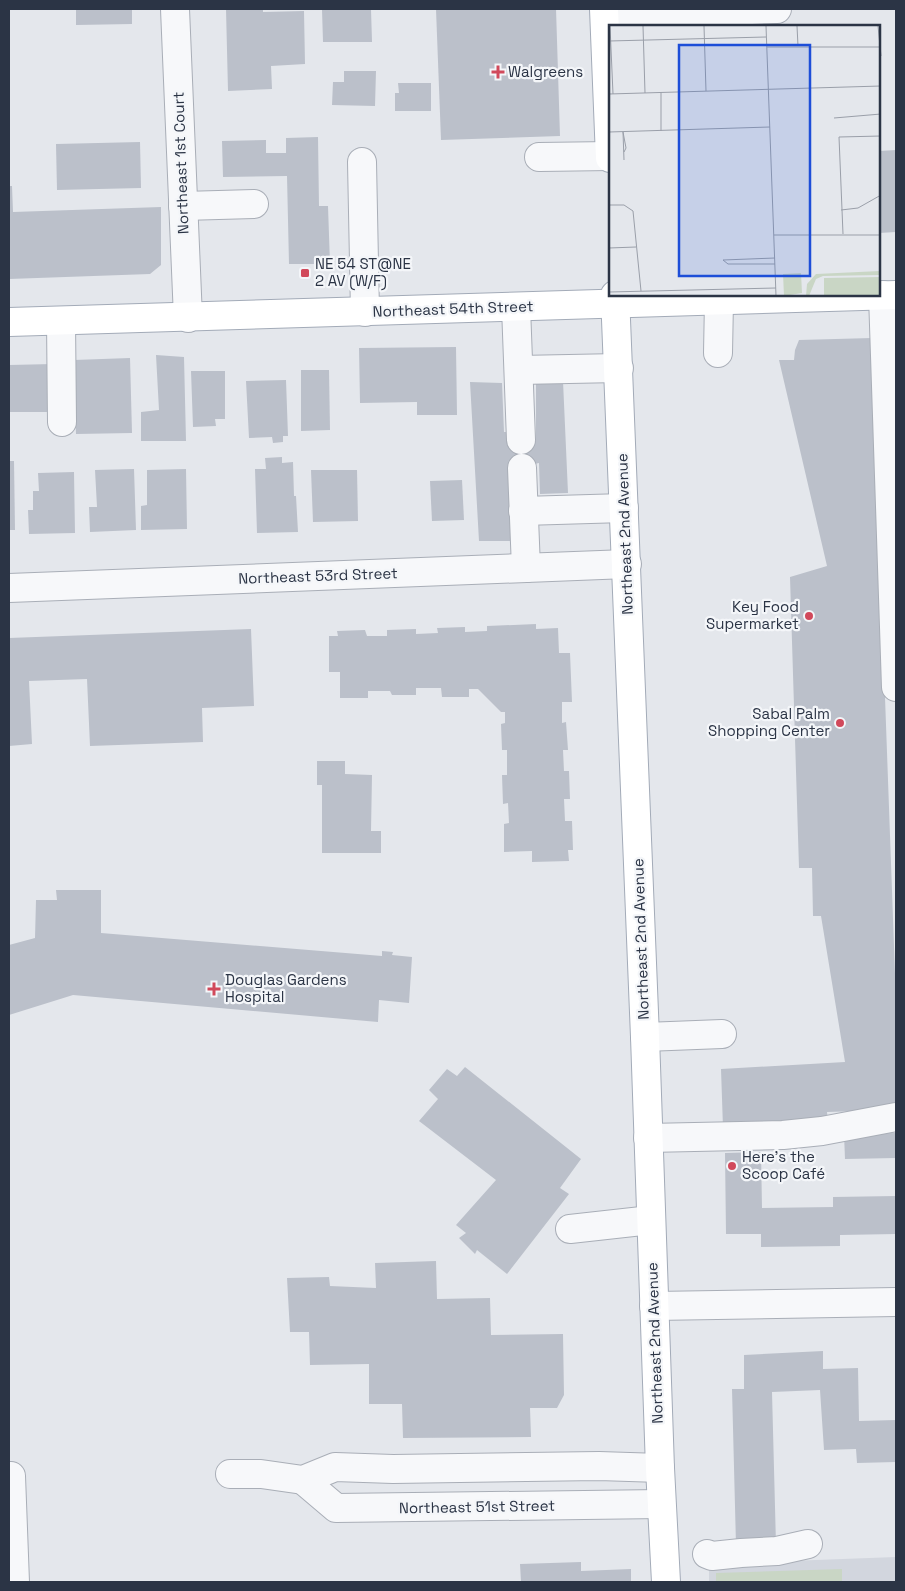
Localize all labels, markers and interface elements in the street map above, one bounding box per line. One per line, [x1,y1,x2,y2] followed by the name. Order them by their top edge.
[609,25,880,296] inset map
[508,62,583,81] place label: Walgreens
[492,66,504,78] marker: Walgreens
[169,91,192,234] street label: Northeast 1st Court
[315,254,411,291] place label: NE 54 ST@NE 2 AV (W/F)
[299,267,311,279] marker: NE 54 ST@NE 2 AV (W/F)
[372,296,534,321] street label: Northeast 54th Street
[612,453,637,615] street label: Northeast 2nd Avenue
[238,563,398,588] street label: Northeast 53rd Street
[706,597,799,633] place label: Key Food Supermarket
[803,610,815,622] marker: Key Food Supermarket
[708,704,830,740] place label: Sabal Palm Shopping Center
[834,717,846,729] marker: Sabal Palm Shopping Center
[628,858,653,1020] street label: Northeast 2nd Avenue
[225,970,347,1006] place label: Douglas Gardens Hospital
[207,982,221,996] marker: Douglas Gardens Hospital
[742,1147,825,1183] place label: Here's the Scoop Café
[726,1160,738,1172] marker: Here's the Scoop Café
[642,1262,667,1424] street label: Northeast 2nd Avenue
[399,1496,555,1517] street label: Northeast 51st Street

